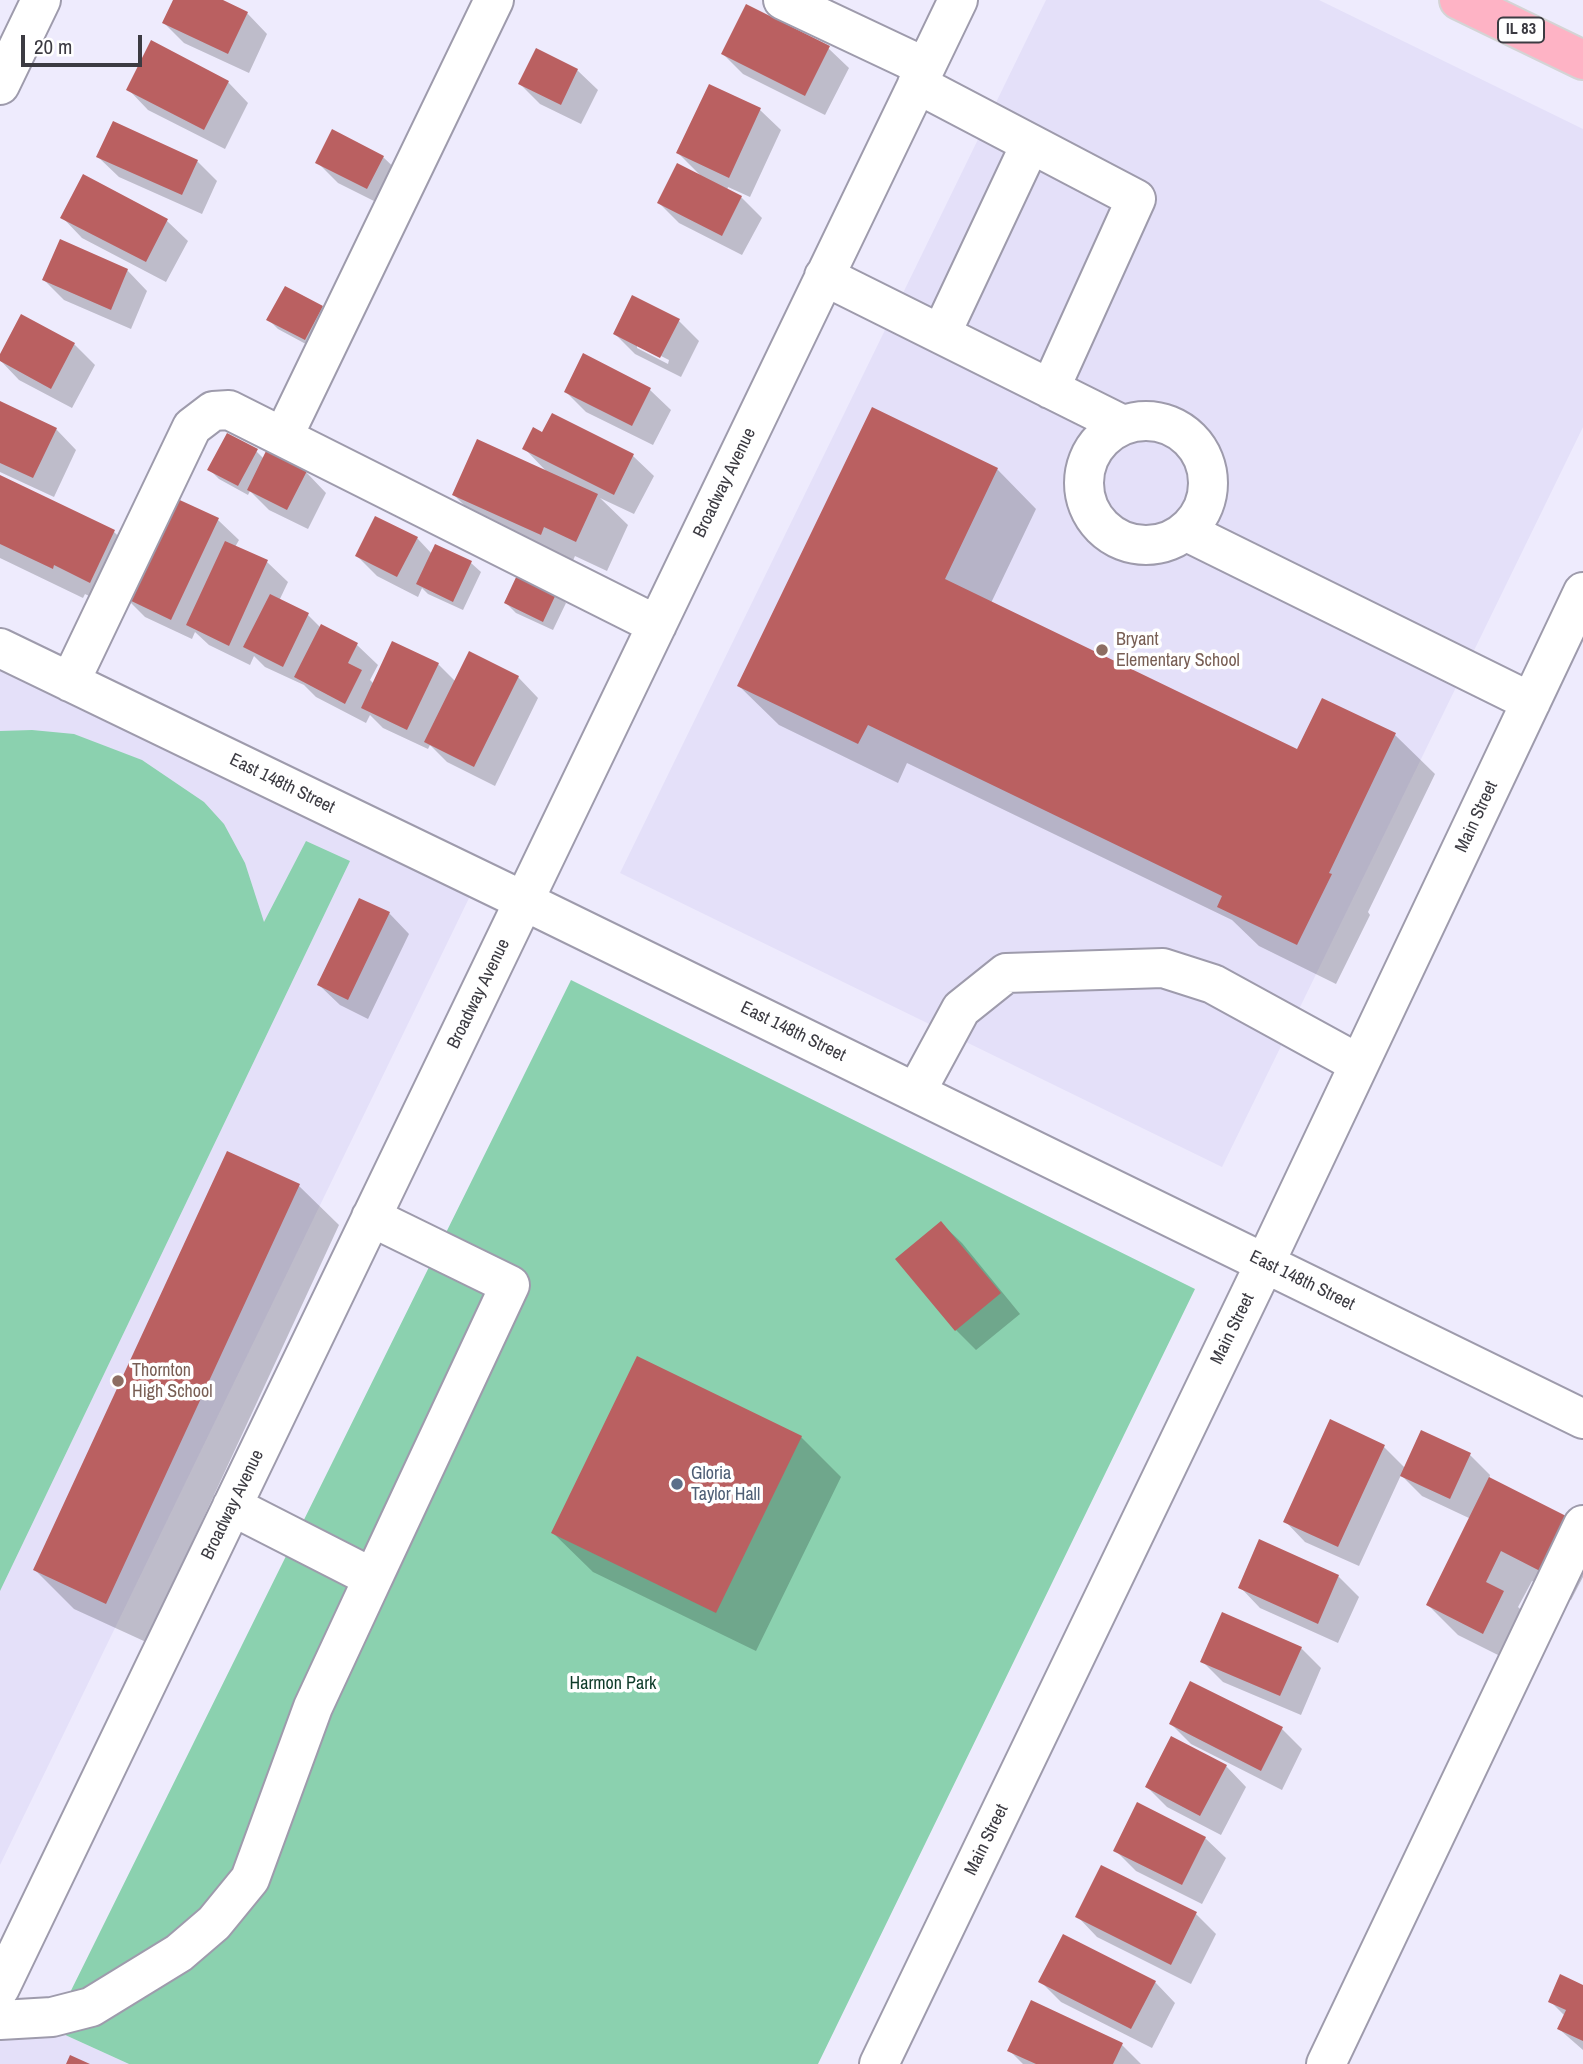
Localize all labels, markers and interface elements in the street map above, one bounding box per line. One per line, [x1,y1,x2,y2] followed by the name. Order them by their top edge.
[1498,18,1544,42] road number: IL 83
[24,21,145,65] scale bar
[34,32,72,61] text: 20 m
[689,425,761,541] street label: Broadway Avenue
[1116,629,1240,672] place label: Bryant Elementary School
[1094,642,1110,658] marker: Bryant Elementary School
[226,749,338,819] street label: East 148th Street
[1451,778,1503,856] street label: Main Street
[443,936,515,1052] street label: Broadway Avenue
[737,997,849,1067] street label: East 148th Street
[1246,1246,1358,1316] street label: East 148th Street
[1207,1290,1259,1368] street label: Main Street
[132,1360,212,1402] place label: Thornton High School
[110,1373,126,1389] marker: Thornton High School
[197,1447,269,1563] street label: Broadway Avenue
[691,1463,760,1506] place label: Gloria Taylor Hall
[669,1476,685,1492] marker: Gloria Taylor Hall
[570,1673,656,1695] park label: Harmon Park
[961,1801,1013,1879] street label: Main Street

